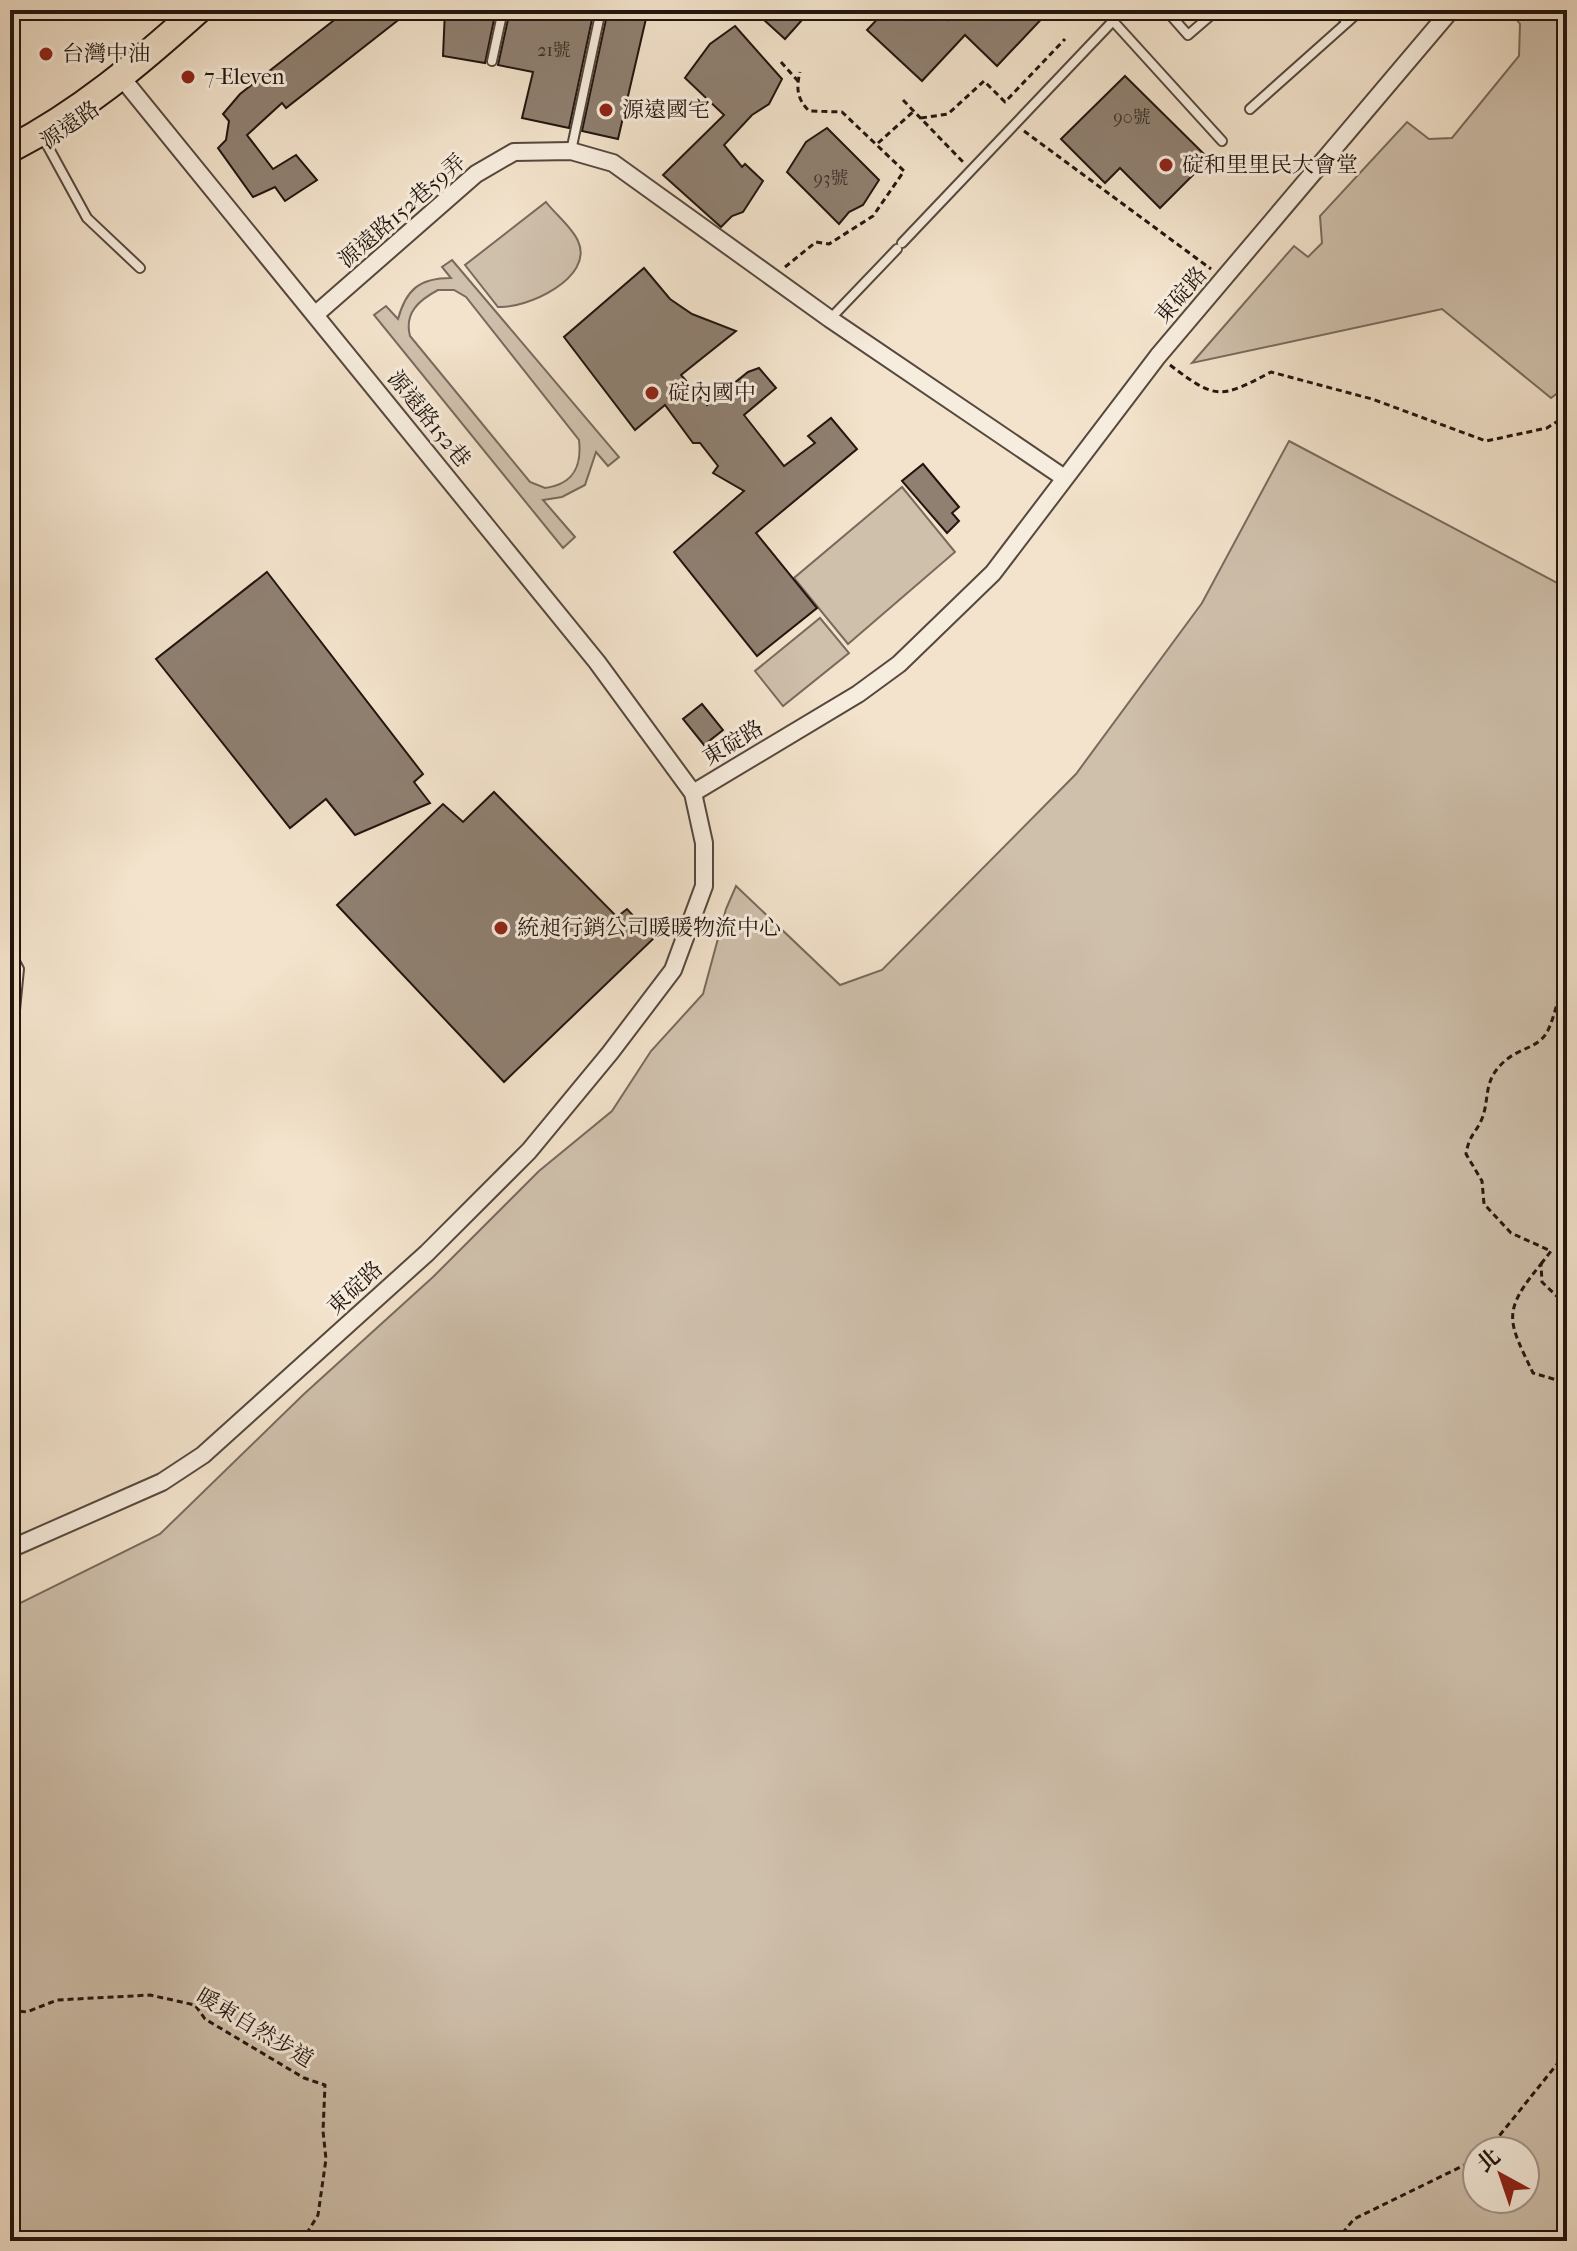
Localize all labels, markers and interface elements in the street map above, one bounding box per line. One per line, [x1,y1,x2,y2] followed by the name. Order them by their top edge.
[537,40,571,61] house number: 21號
[62,41,150,67] place label: 台灣中油
[37,45,55,63] marker: 台灣中油
[204,64,285,90] place label: 7-Eleven
[179,68,197,86] marker: 7-Eleven
[36,95,104,155] street label: 源遠路
[622,97,710,123] place label: 源遠國宅
[597,101,615,119] marker: 源遠國宅
[1113,107,1151,128] house number: 90號
[333,149,471,273] street label: 源遠路152巷59弄
[1182,152,1358,178] place label: 碇和里里民大會堂
[1157,156,1175,174] marker: 碇和里里民大會堂
[814,168,848,189] house number: 93號
[1150,262,1212,328] street label: 東碇路
[382,366,476,472] street label: 源遠路152巷
[668,380,756,406] place label: 碇內國中
[643,384,661,402] marker: 碇內國中
[698,715,768,771] street label: 東碇路
[517,915,781,941] place label: 統昶行銷公司暖暖物流中心
[492,919,510,937] marker: 統昶行銷公司暖暖物流中心
[322,1256,388,1320] street label: 東碇路
[192,1983,318,2073] street label: 暖東自然步道
[1461,2135,1541,2215] north arrow
[1472,2143,1506,2177] text: 北

